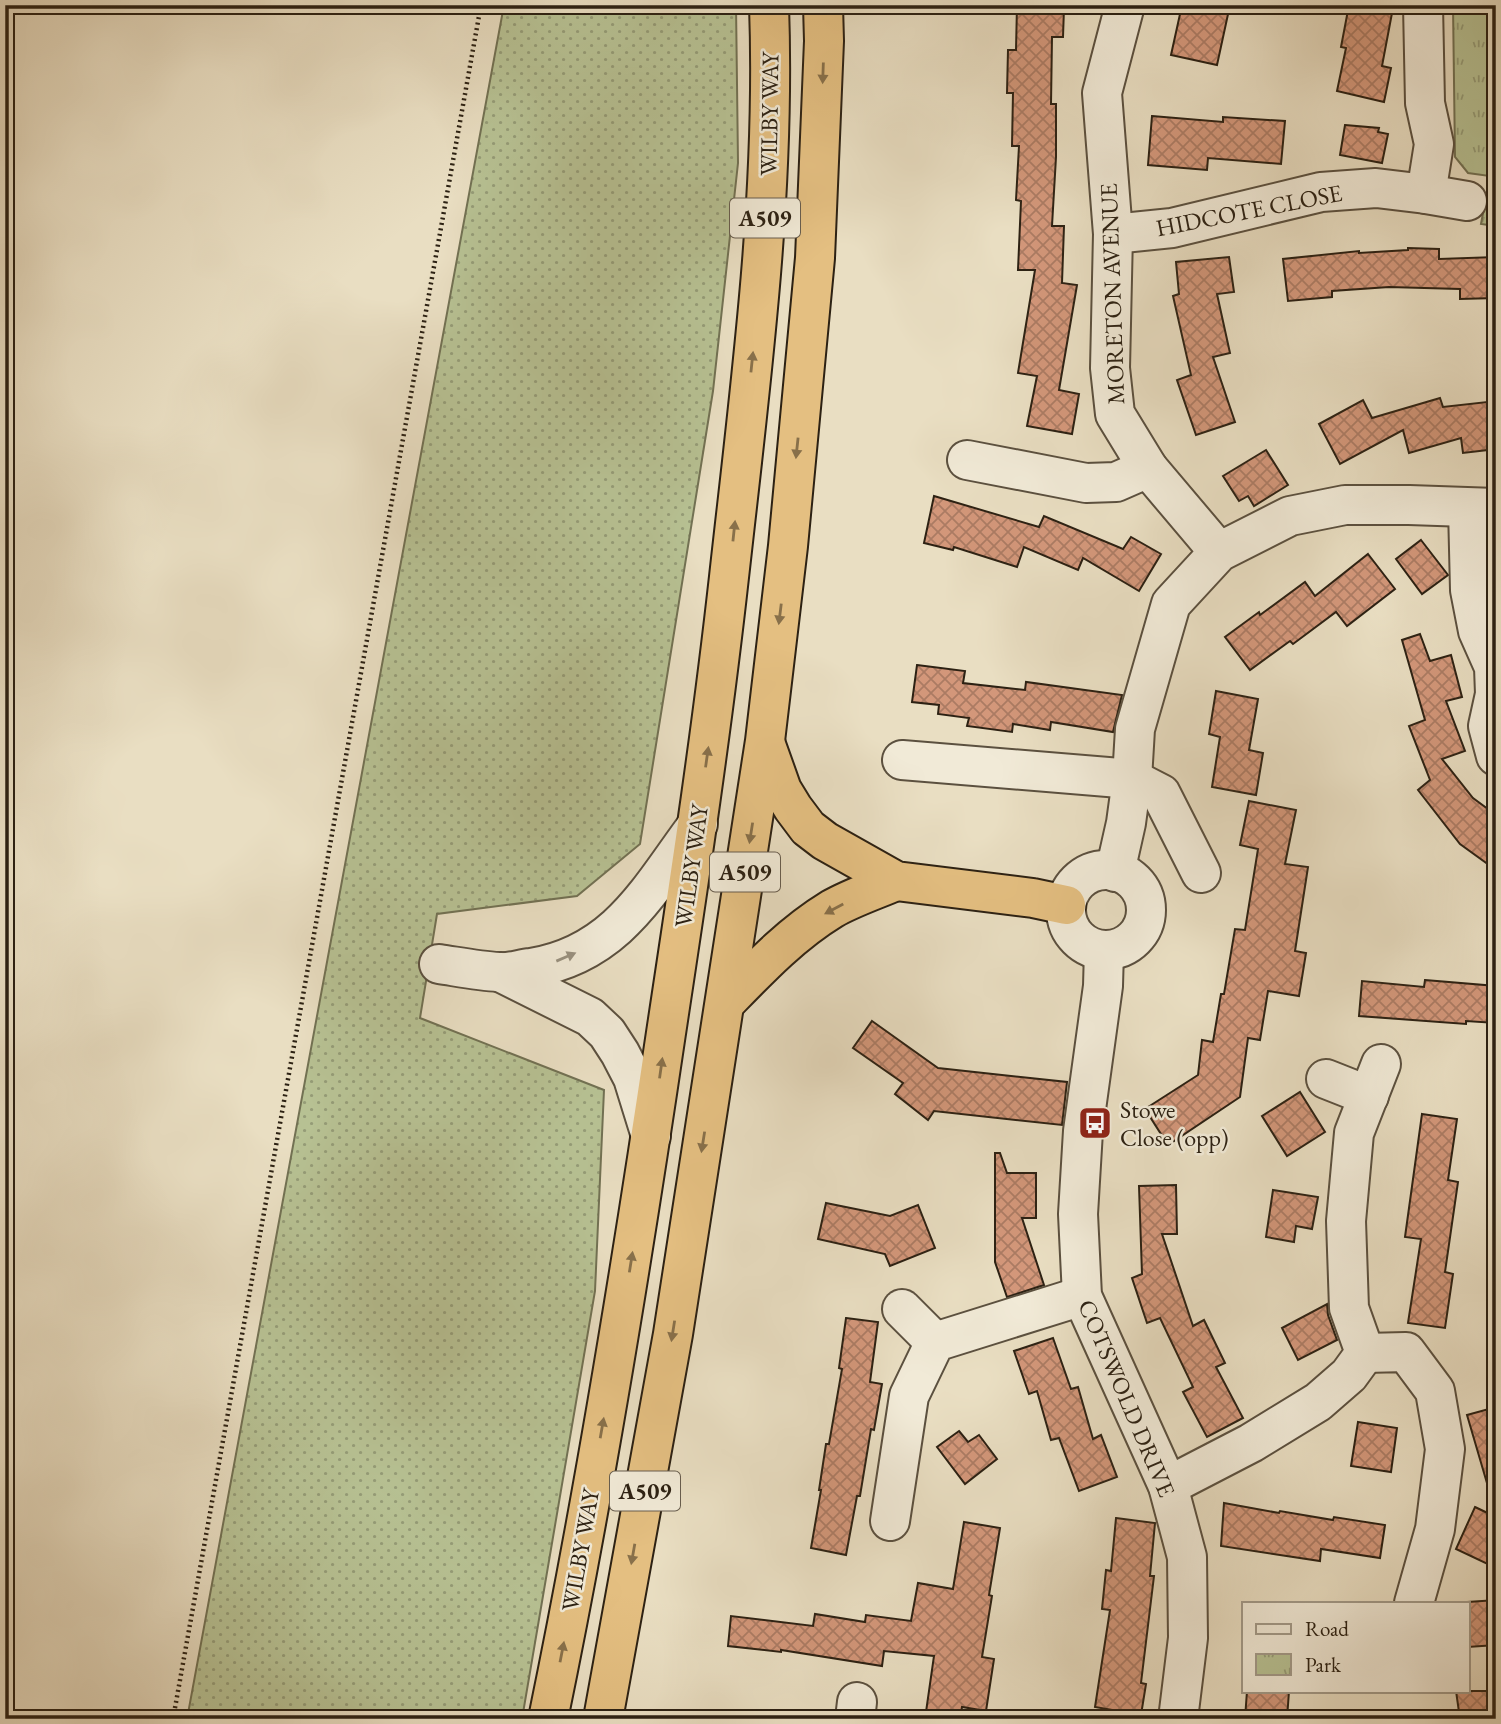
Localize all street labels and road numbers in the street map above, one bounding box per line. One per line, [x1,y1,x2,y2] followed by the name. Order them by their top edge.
[752,51,786,176] street label: WILBY WAY
[1153,177,1345,243] street label: HIDCOTE CLOSE
[1093,183,1131,405] street label: MORETON AVENUE
[730,198,800,238] road number: A509
[667,801,715,930] street label: WILBY WAY
[710,852,780,892] road number: A509
[1071,1295,1183,1501] street label: COTSWOLD DRIVE
[610,1472,680,1510] road number: A509
[554,1485,606,1614] street label: WILBY WAY

